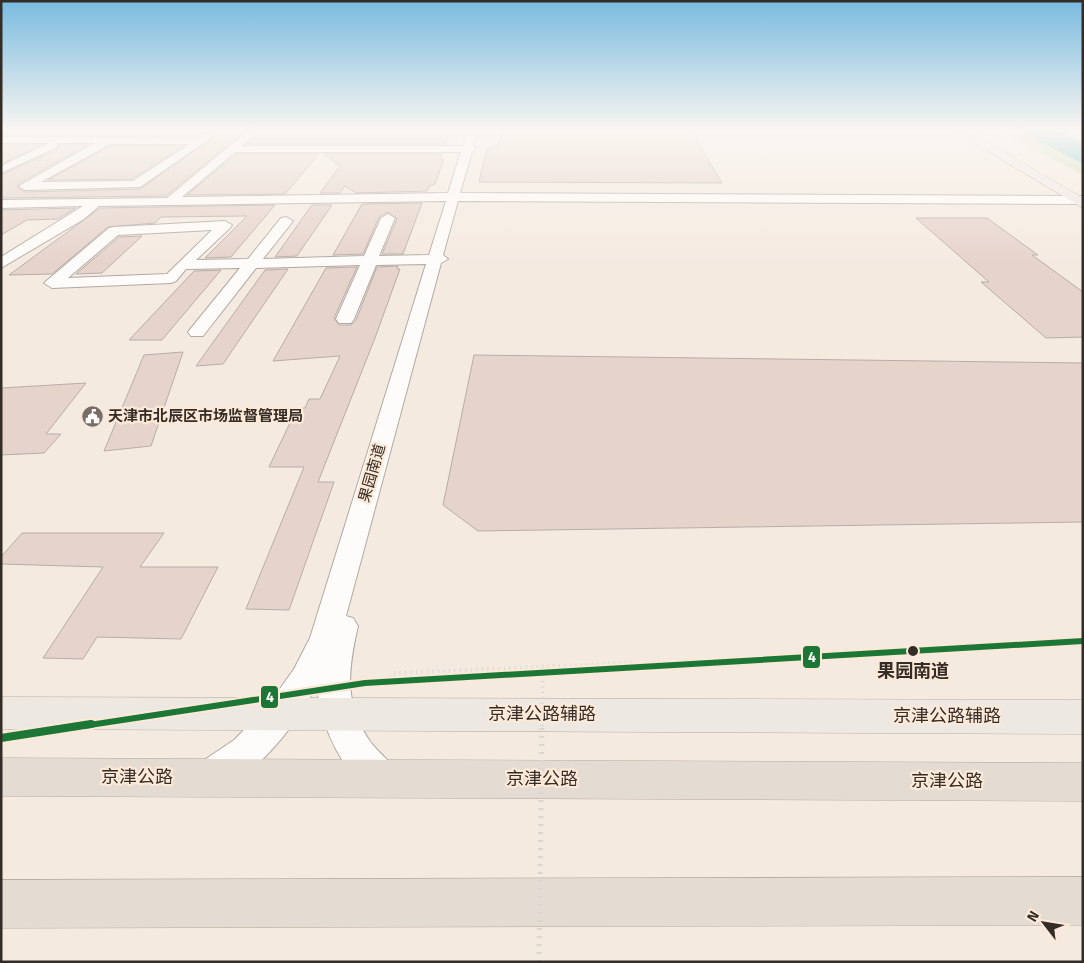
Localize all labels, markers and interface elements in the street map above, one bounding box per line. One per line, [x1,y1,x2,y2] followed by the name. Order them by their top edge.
[80,404,104,428] public building icon: 天津市北辰区市场监督管理局
[108,407,303,425] place label: 天津市北辰区市场监督管理局
[355,442,389,504] street label: 果园南道
[906,644,920,658] marker: 果园南道
[802,645,821,669] line badge: 4
[808,649,816,666] text: 4
[877,660,949,682] place label: 果园南道
[260,685,279,709] line badge: 4
[266,689,274,706] text: 4
[488,703,596,725] street label: 京津公路辅路
[893,705,1001,727] street label: 京津公路辅路
[101,766,173,788] street label: 京津公路
[506,768,578,790] street label: 京津公路
[911,770,983,792] street label: 京津公路
[1019,898,1069,948] north arrow
[1024,908,1043,925] text: N

